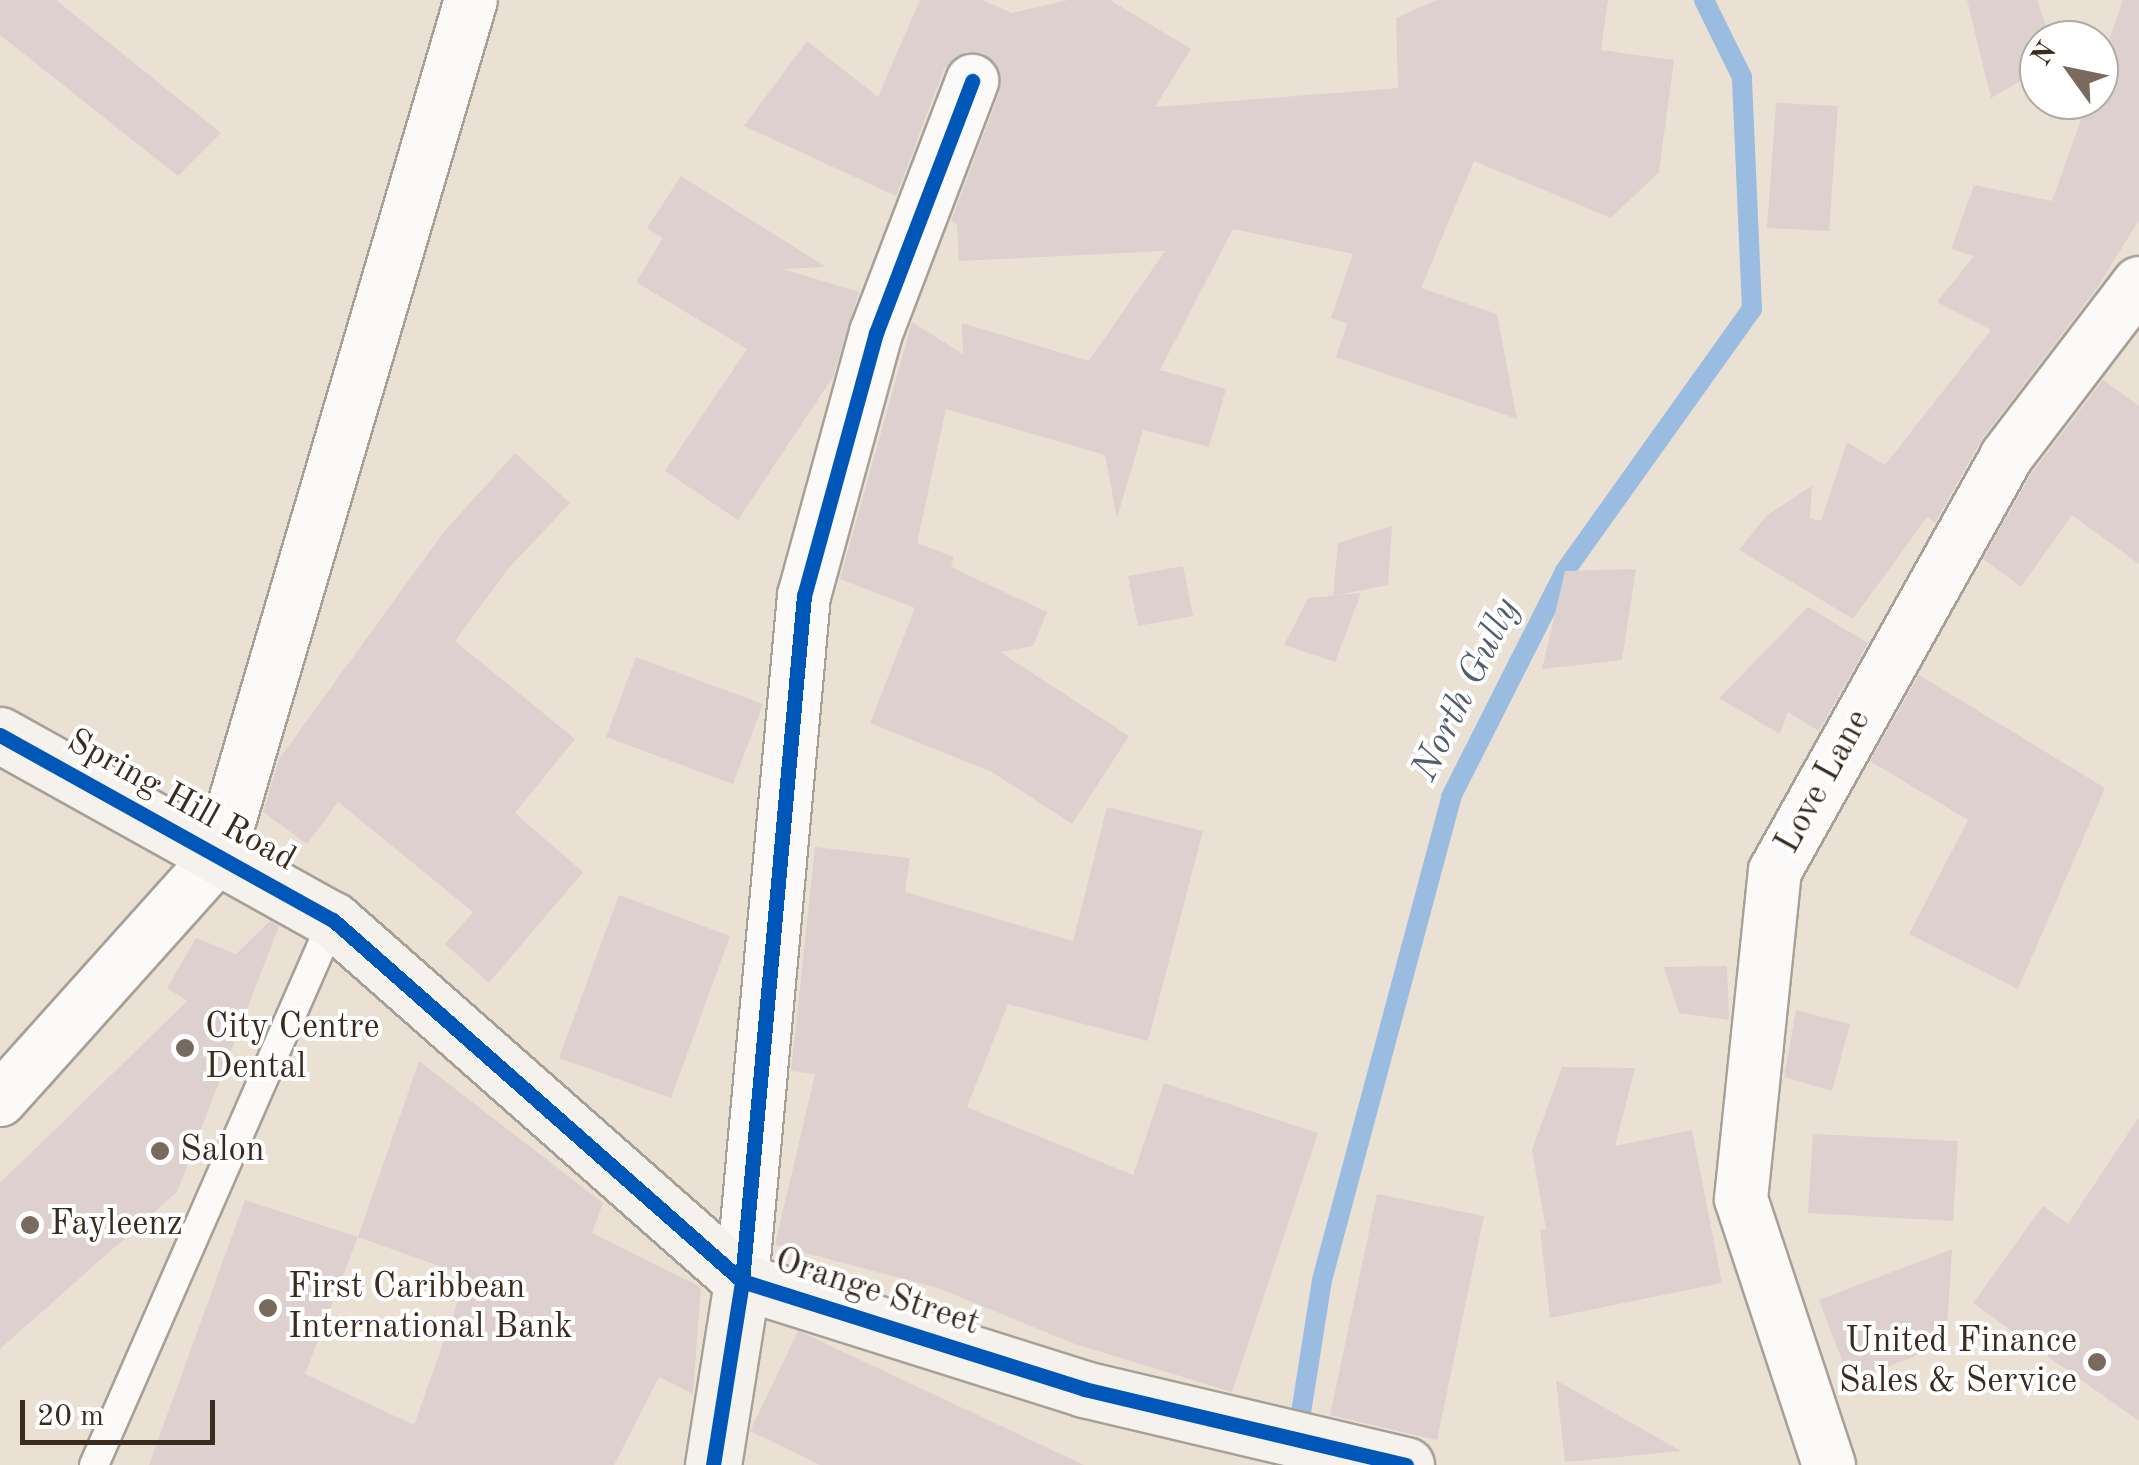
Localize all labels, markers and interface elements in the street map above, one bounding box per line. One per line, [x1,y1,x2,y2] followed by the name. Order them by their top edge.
[2019,20,2119,120] north arrow
[2028,38,2063,71] text: N
[1403,591,1531,789] water label: North Gully
[1767,703,1881,861] street label: Love Lane
[59,721,303,881] street label: Spring Hill Road
[205,1007,380,1089] place label: City Centre Dental
[174,1037,196,1059] marker: City Centre Dental
[180,1130,265,1172] place label: Salon
[149,1140,171,1162] marker: Salon
[50,1204,183,1246] place label: Fayleenz
[19,1214,41,1236] marker: Fayleenz
[769,1240,985,1346] street label: Orange Street
[288,1267,573,1349] place label: First Caribbean International Bank
[257,1297,279,1319] marker: First Caribbean International Bank
[1839,1321,2077,1403] place label: United Finance Sales & Service
[2086,1351,2108,1373] marker: United Finance Sales & Service
[25,1380,220,1442] scale bar
[37,1402,104,1432] text: 20 m

